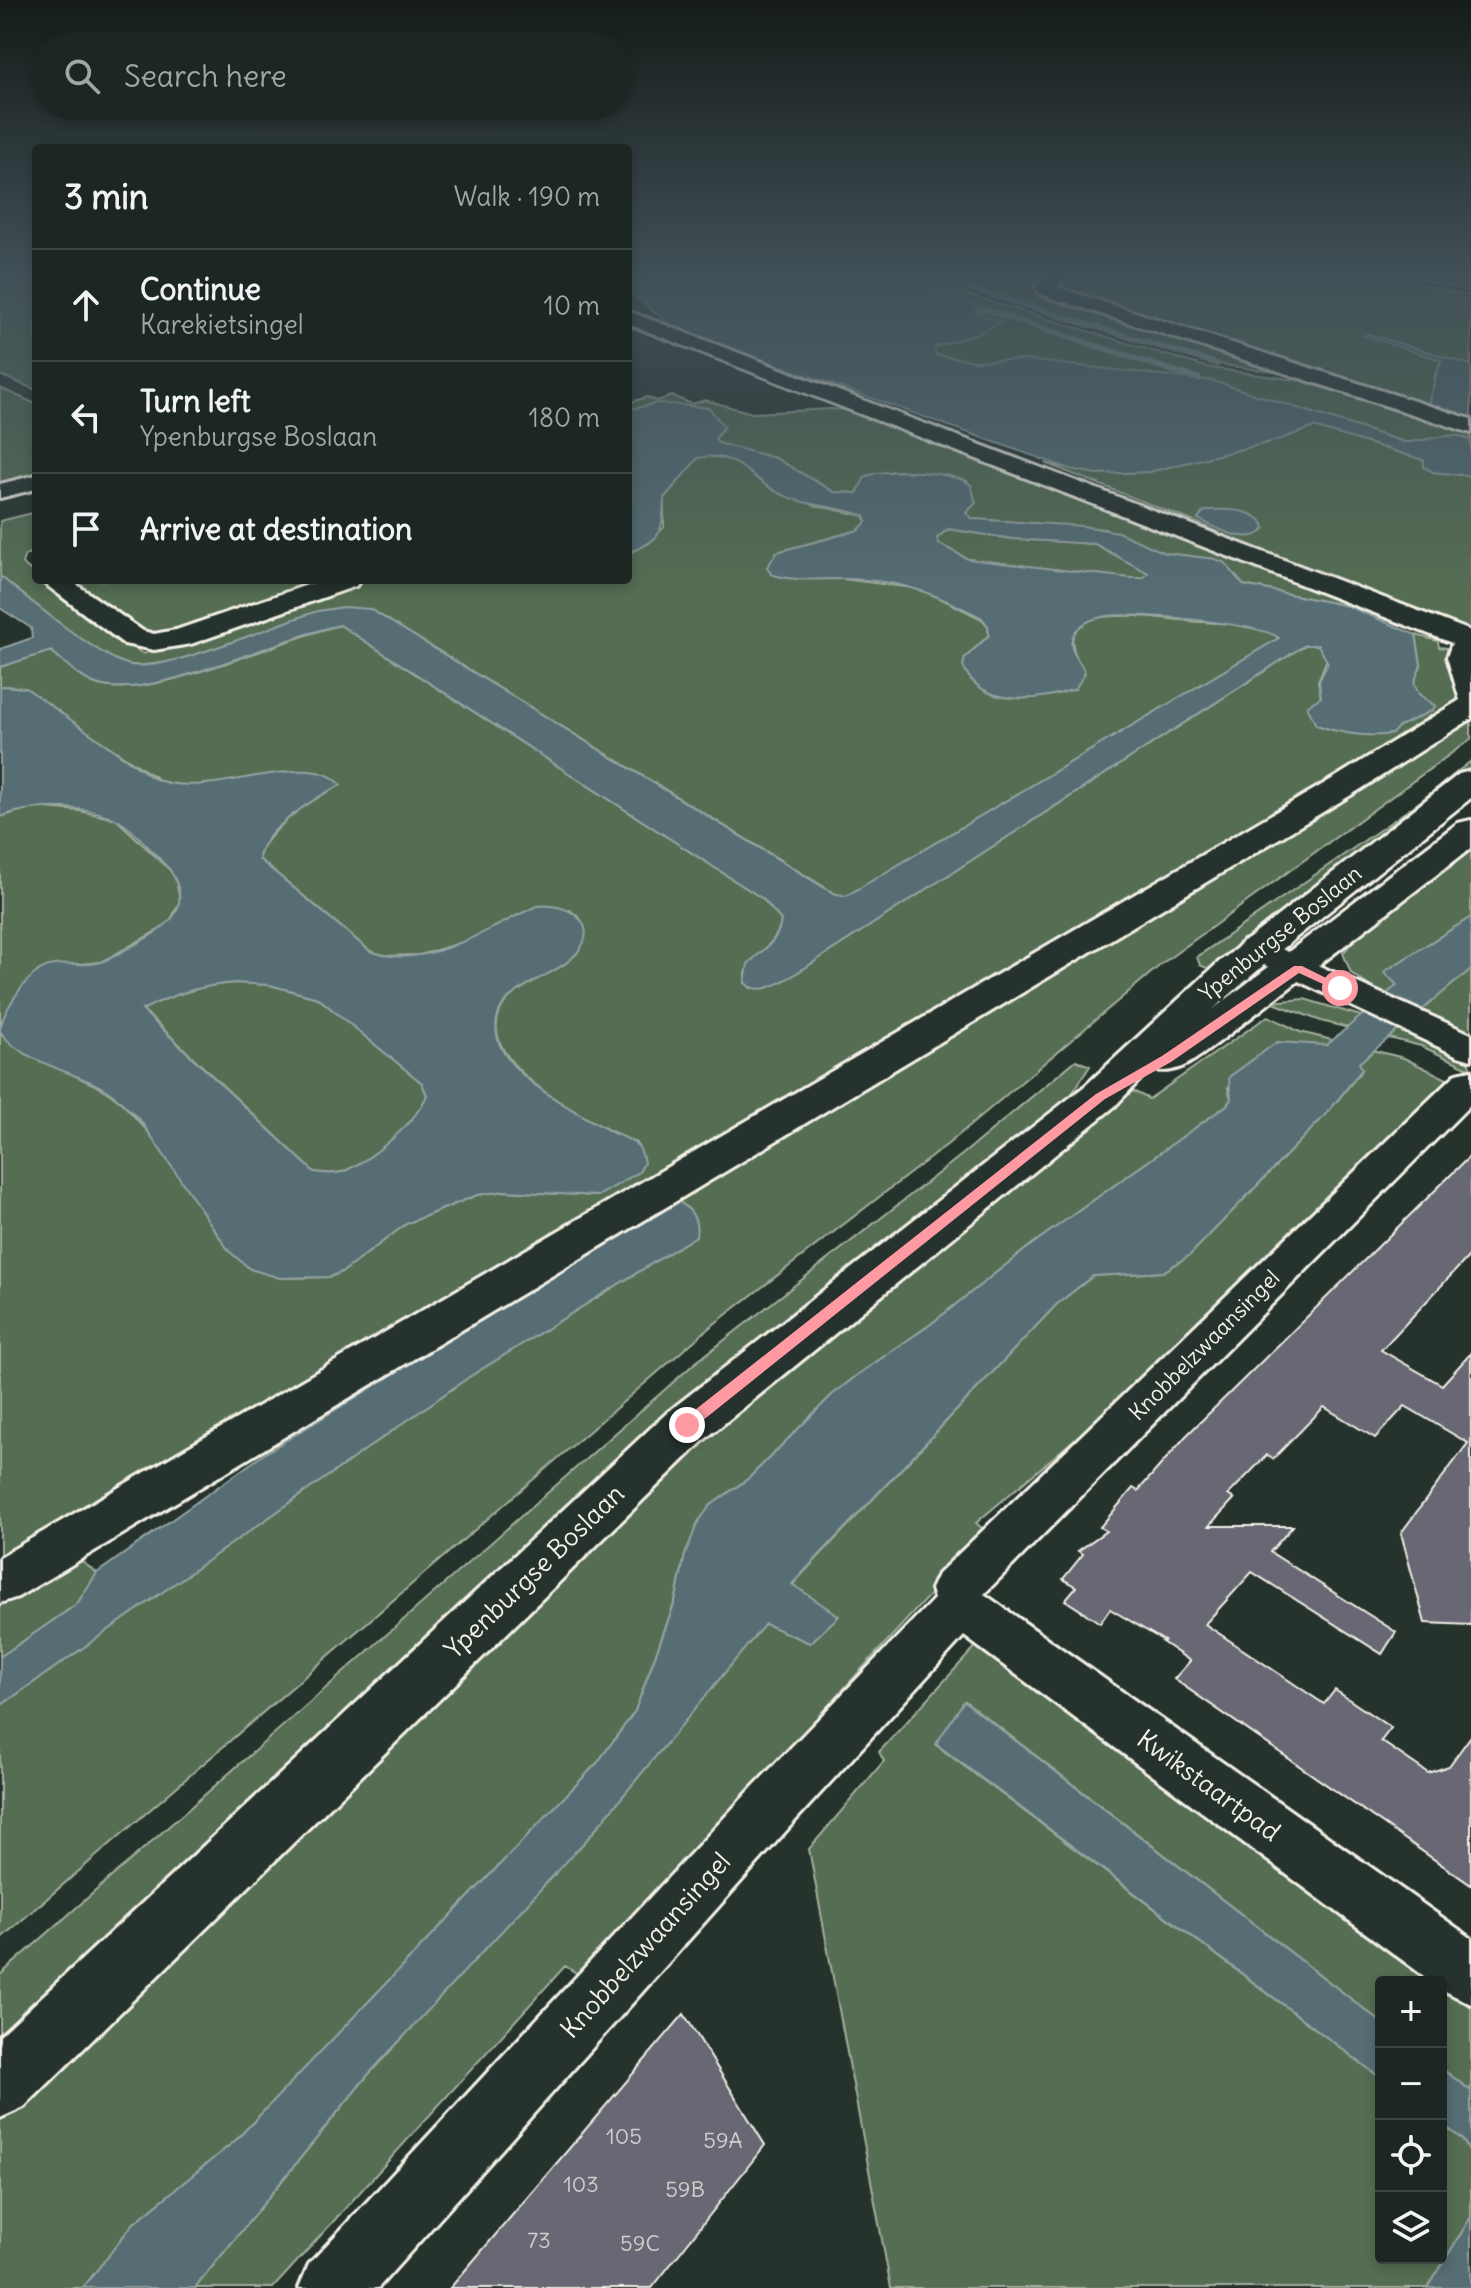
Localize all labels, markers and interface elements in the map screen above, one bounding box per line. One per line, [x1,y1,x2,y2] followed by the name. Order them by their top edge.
[32,32,632,120] search box
[60,54,104,98] icon: search
[124,57,287,95] text: Search here
[64,175,149,218] text: 3 min
[454,180,600,213] text: Walk · 190 m
[140,270,261,308] text: Continue
[64,283,108,327] icon: ahead
[544,289,600,322] text: 10 m
[140,308,304,341] text: Karekietsingel
[140,382,251,420] text: Turn left
[64,395,108,439] icon: left
[529,401,600,434] text: 180 m
[140,420,377,453] text: Ypenburgse Boslaan
[64,507,108,551] icon: arrive
[140,510,412,548] text: Arrive at destination
[1193,859,1367,1007] street label: Ypenburgse Boslaan
[1322,970,1358,1006] route start
[1123,1264,1285,1426] street label: Knobbelzwaansingel
[669,1407,705,1443] route end
[437,1477,631,1665] street label: Ypenburgse Boslaan
[1131,1722,1287,1848] street label: Kwikstaartpad
[553,1845,737,2045] street label: Knobbelzwaansingel
[1375,1976,1447,2264] map controls
[1375,1976,1447,2048] button: +
[1375,2048,1447,2120] button: −
[1375,2120,1447,2192] button: locate
[606,2122,642,2150] house number: 105
[703,2126,743,2154] house number: 59A
[563,2170,599,2198] house number: 103
[665,2175,705,2203] house number: 59B
[1375,2192,1447,2264] button: layers
[527,2226,551,2254] house number: 73
[620,2229,660,2257] house number: 59C

